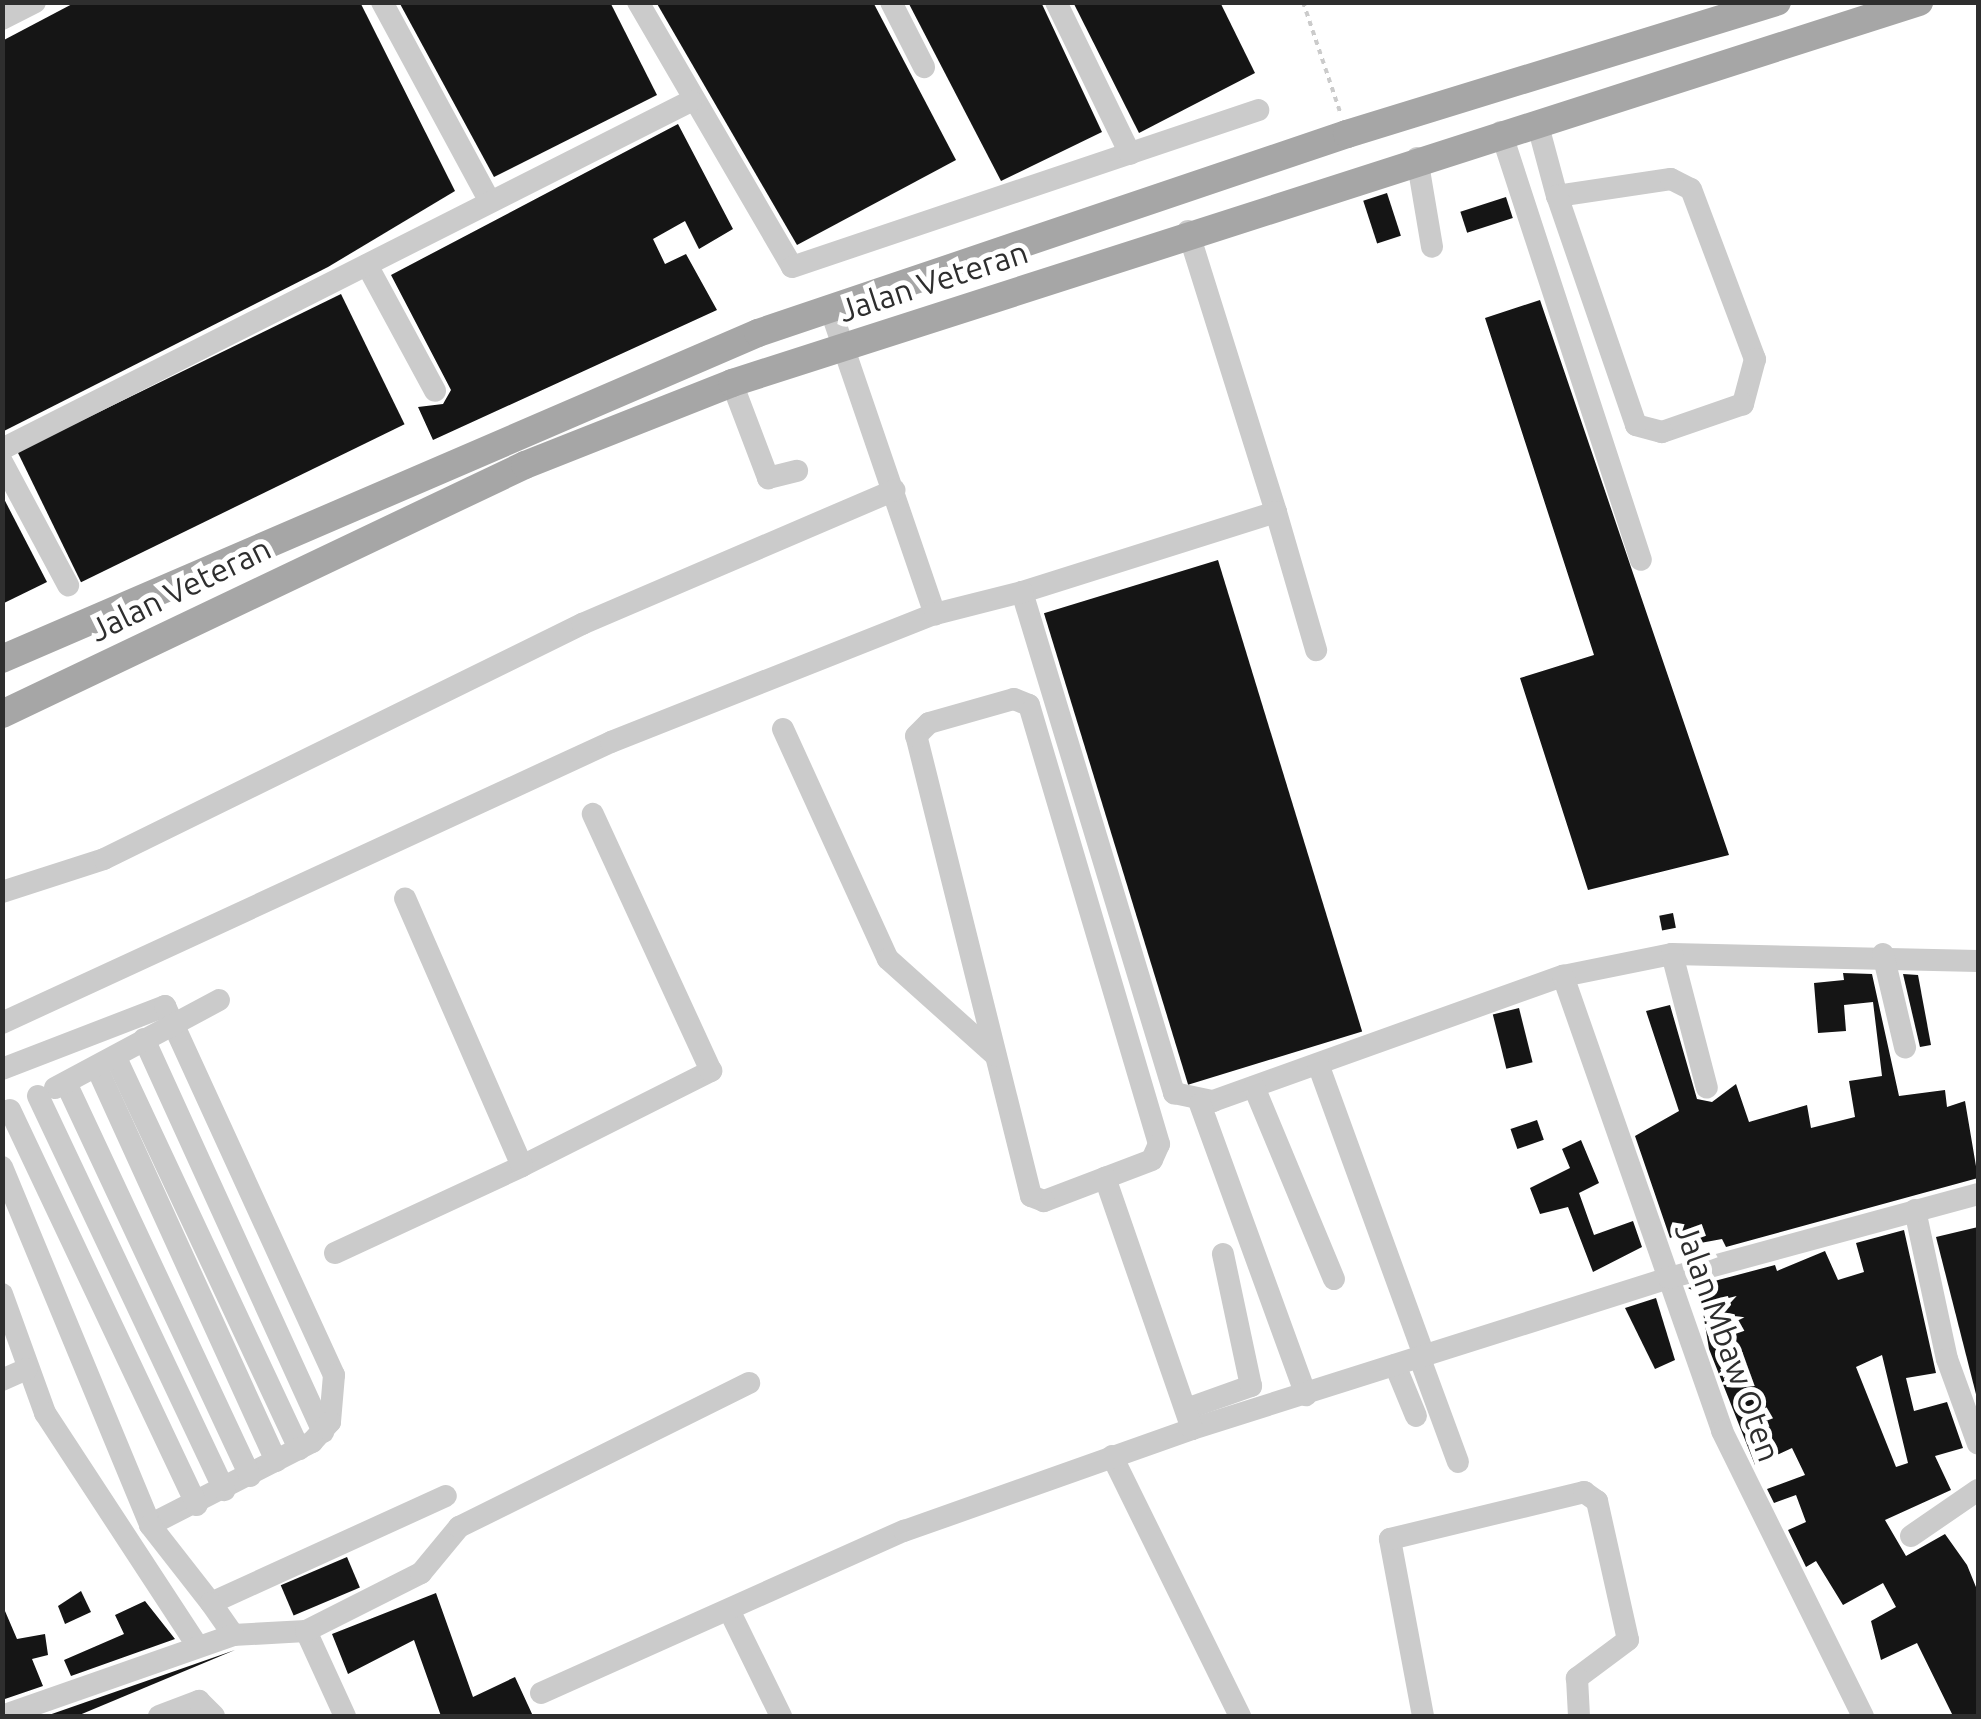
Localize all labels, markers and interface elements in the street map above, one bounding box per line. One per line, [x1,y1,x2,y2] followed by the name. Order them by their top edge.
[834,232,1032,330] street label: Jalan Veteran
[83,529,277,649] street label: Jalan Veteran
[1667,1217,1789,1467] street label: Jalan Mbaw Oten

